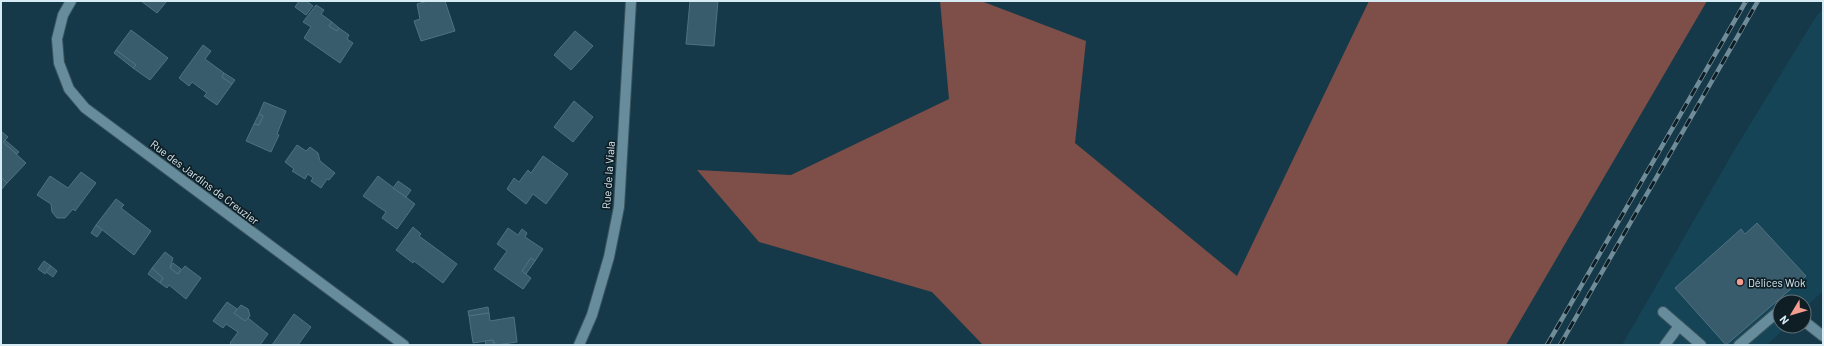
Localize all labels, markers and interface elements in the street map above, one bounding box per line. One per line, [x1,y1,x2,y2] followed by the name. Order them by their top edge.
[148,137,262,227] street label: Rue des Jardins de Creuzier
[599,141,617,209] street label: Rue de la Viala
[1748,276,1806,289] place label: Délices Wok
[1735,277,1745,287] marker: Délices Wok
[1772,294,1812,334] north arrow
[1776,314,1791,327] text: N

